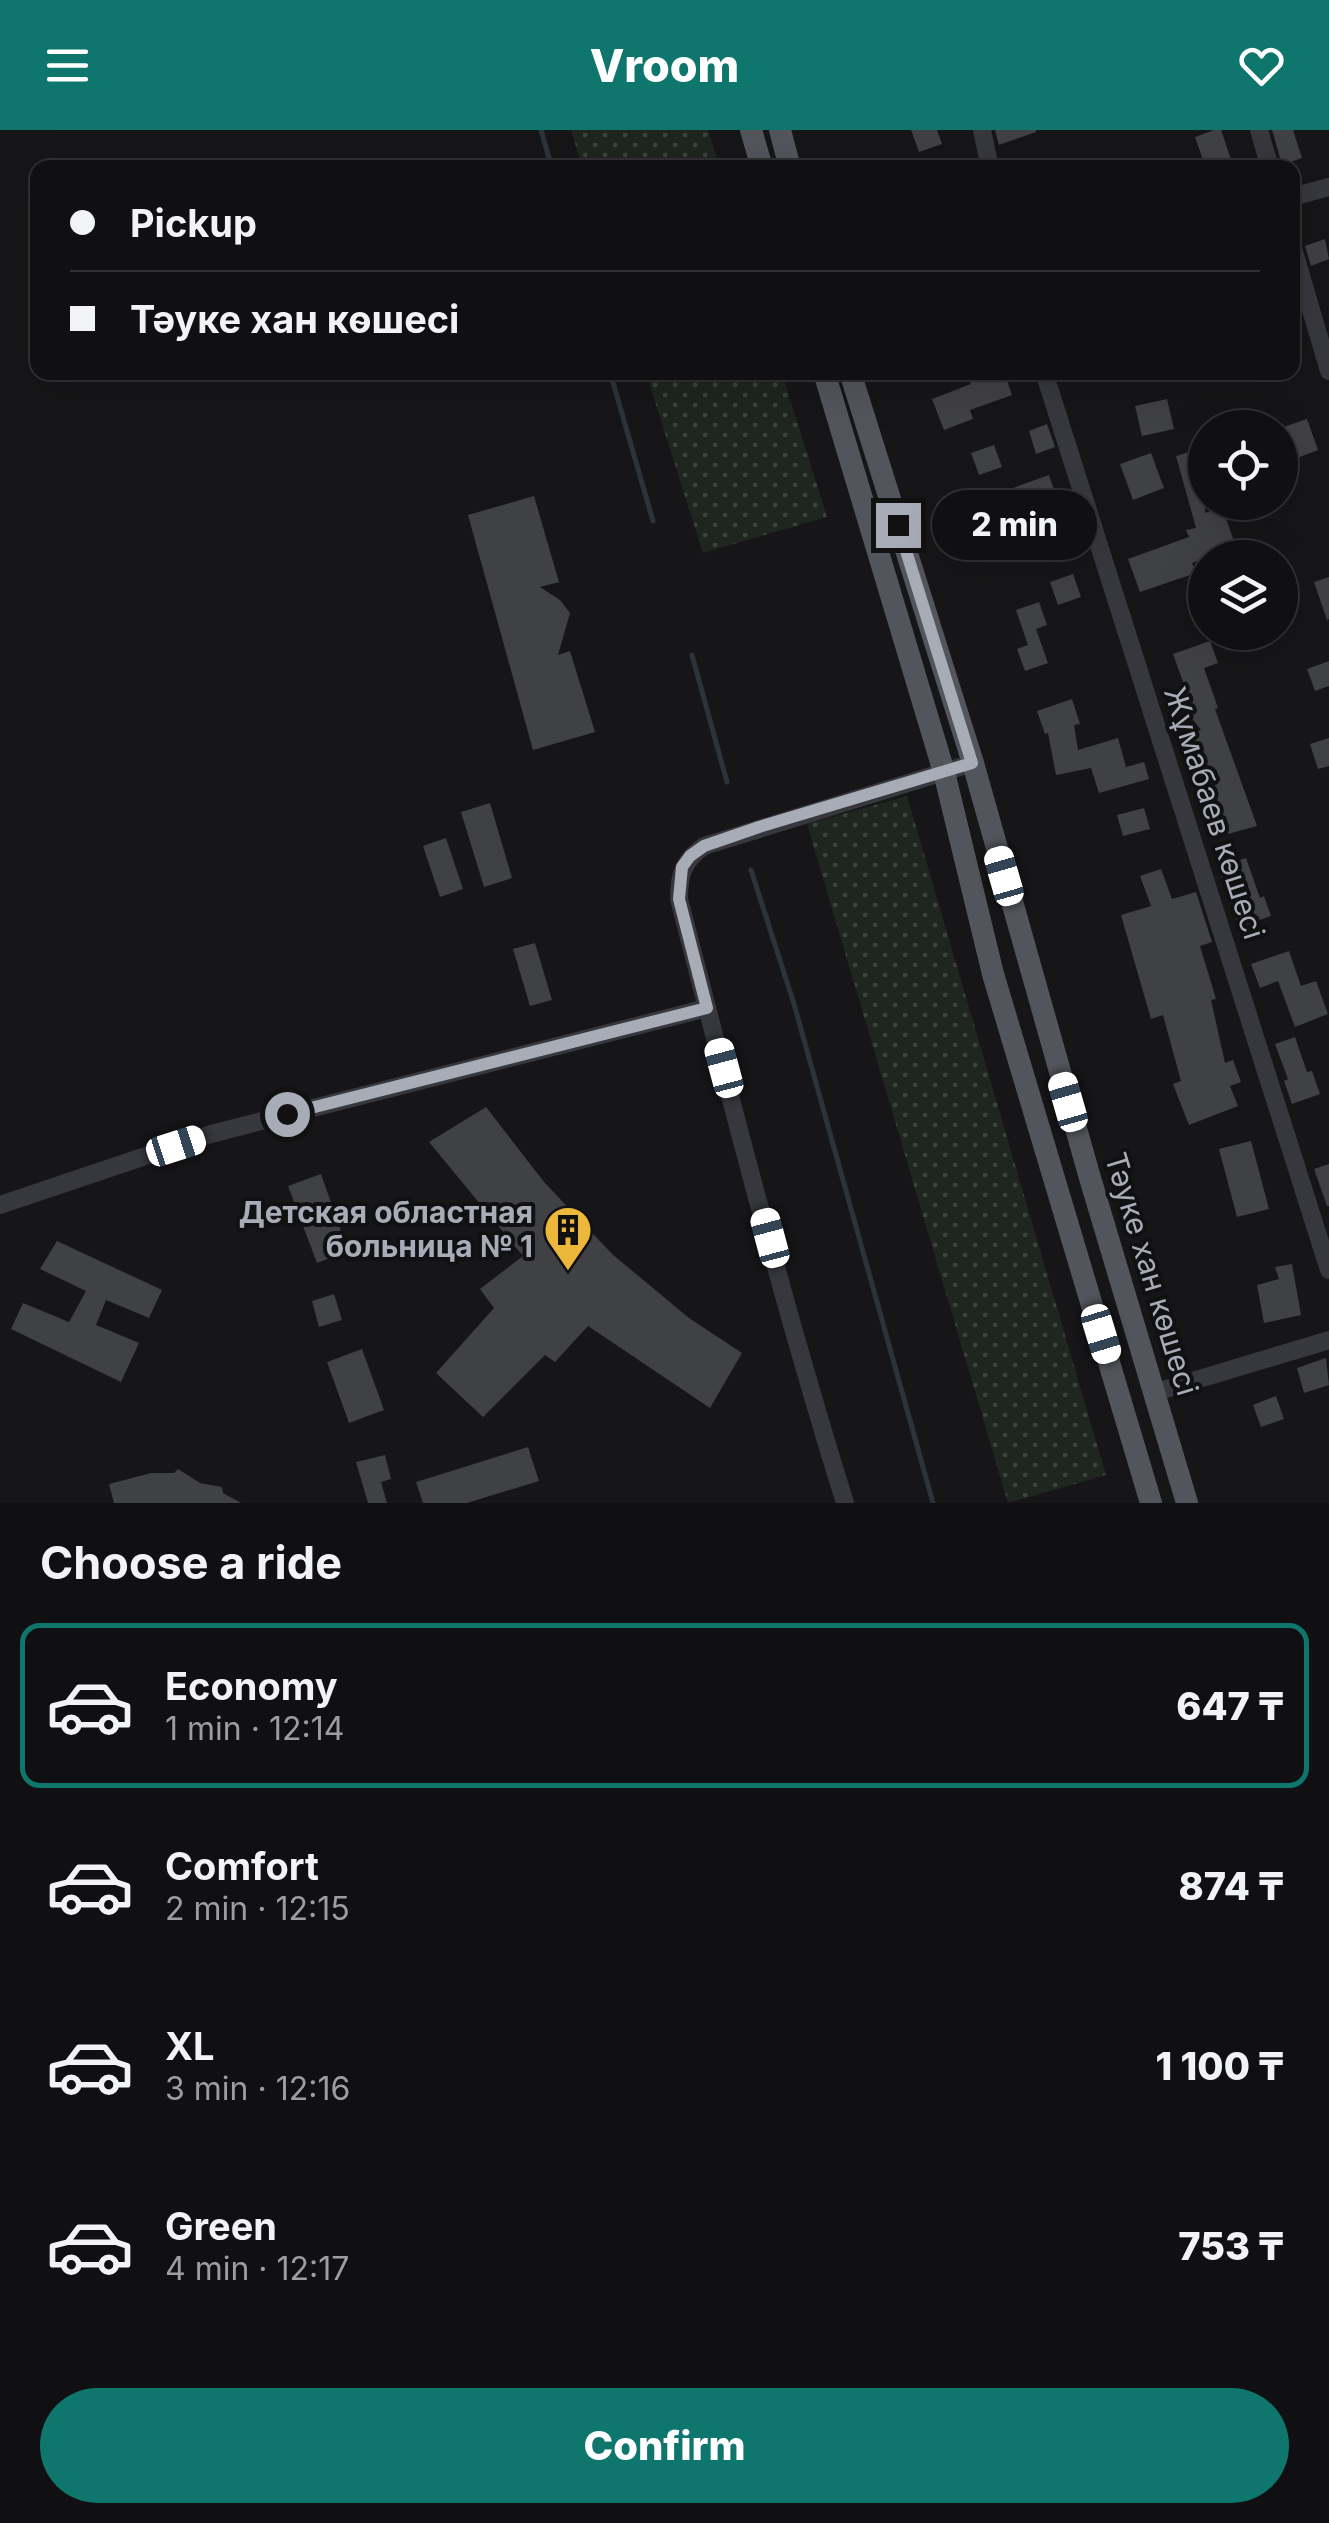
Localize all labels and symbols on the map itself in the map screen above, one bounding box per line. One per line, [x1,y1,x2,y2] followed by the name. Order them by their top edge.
[933,490,1098,560] callout: 2 min
[876,503,921,548] route end
[1157,682,1273,943] street label: Жұмабаев көшесі
[981,843,1027,909] car
[702,1035,746,1101] car
[1045,1069,1091,1135] car
[265,1092,310,1137] route start
[143,1122,209,1170] car
[1098,1148,1206,1399] street label: Тәуке хан көшесі
[239,1194,533,1264] place label: Детская областная больница № 1
[542,1204,594,1272] building icon: Детская областная больница № 1
[748,1205,792,1271] car
[1078,1301,1124,1367] car

